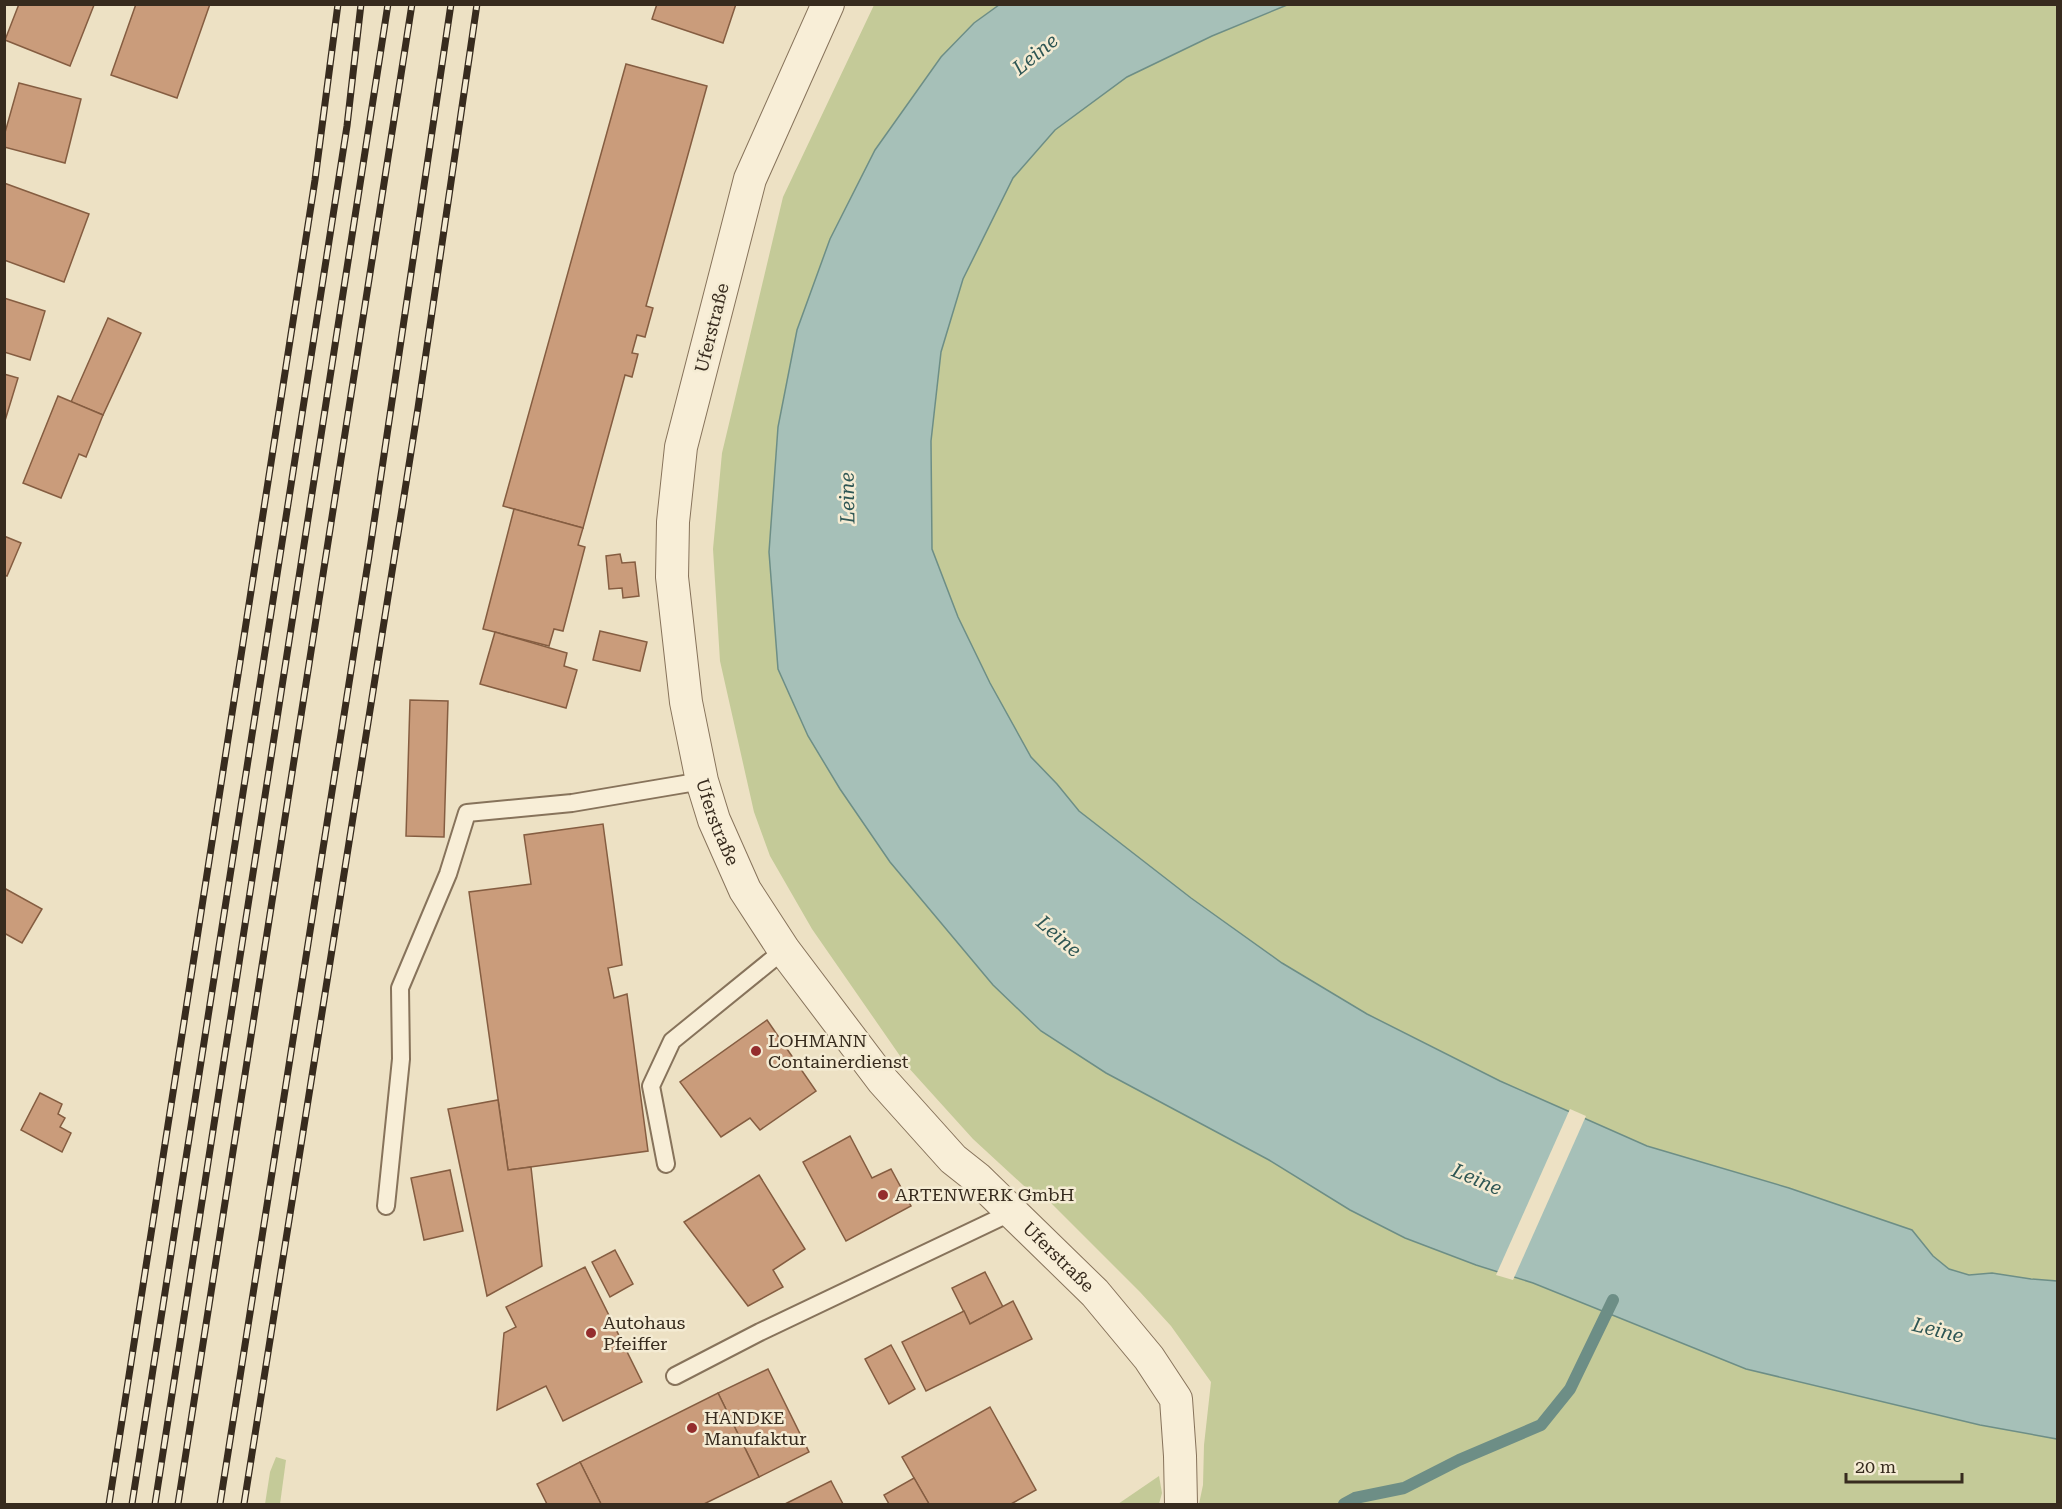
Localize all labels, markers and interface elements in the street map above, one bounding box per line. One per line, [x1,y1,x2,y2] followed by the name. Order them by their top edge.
[1007,28,1063,80] water label: Leine
[690,281,733,375] street label: Uferstraße
[835,472,859,525] water label: Leine
[692,776,744,869] street label: Uferstraße
[1031,909,1086,962] water label: Leine
[768,1030,909,1072] place label: LOHMANN Containerdienst
[749,1044,763,1058] marker: LOHMANN Containerdienst
[1448,1158,1505,1200] water label: Leine
[895,1184,1075,1205] place label: ARTENWERK GmbH
[876,1188,890,1202] marker: ARTENWERK GmbH
[1018,1217,1099,1296] street label: Uferstraße
[603,1312,685,1354] place label: Autohaus Pfeiffer
[1909,1312,1966,1348] water label: Leine
[584,1326,598,1340] marker: Autohaus Pfeiffer
[704,1407,807,1449] place label: HANDKE Manufaktur
[685,1421,699,1435] marker: HANDKE Manufaktur
[1846,1446,1962,1484] scale bar
[1855,1456,1896,1477] text: 20 m

